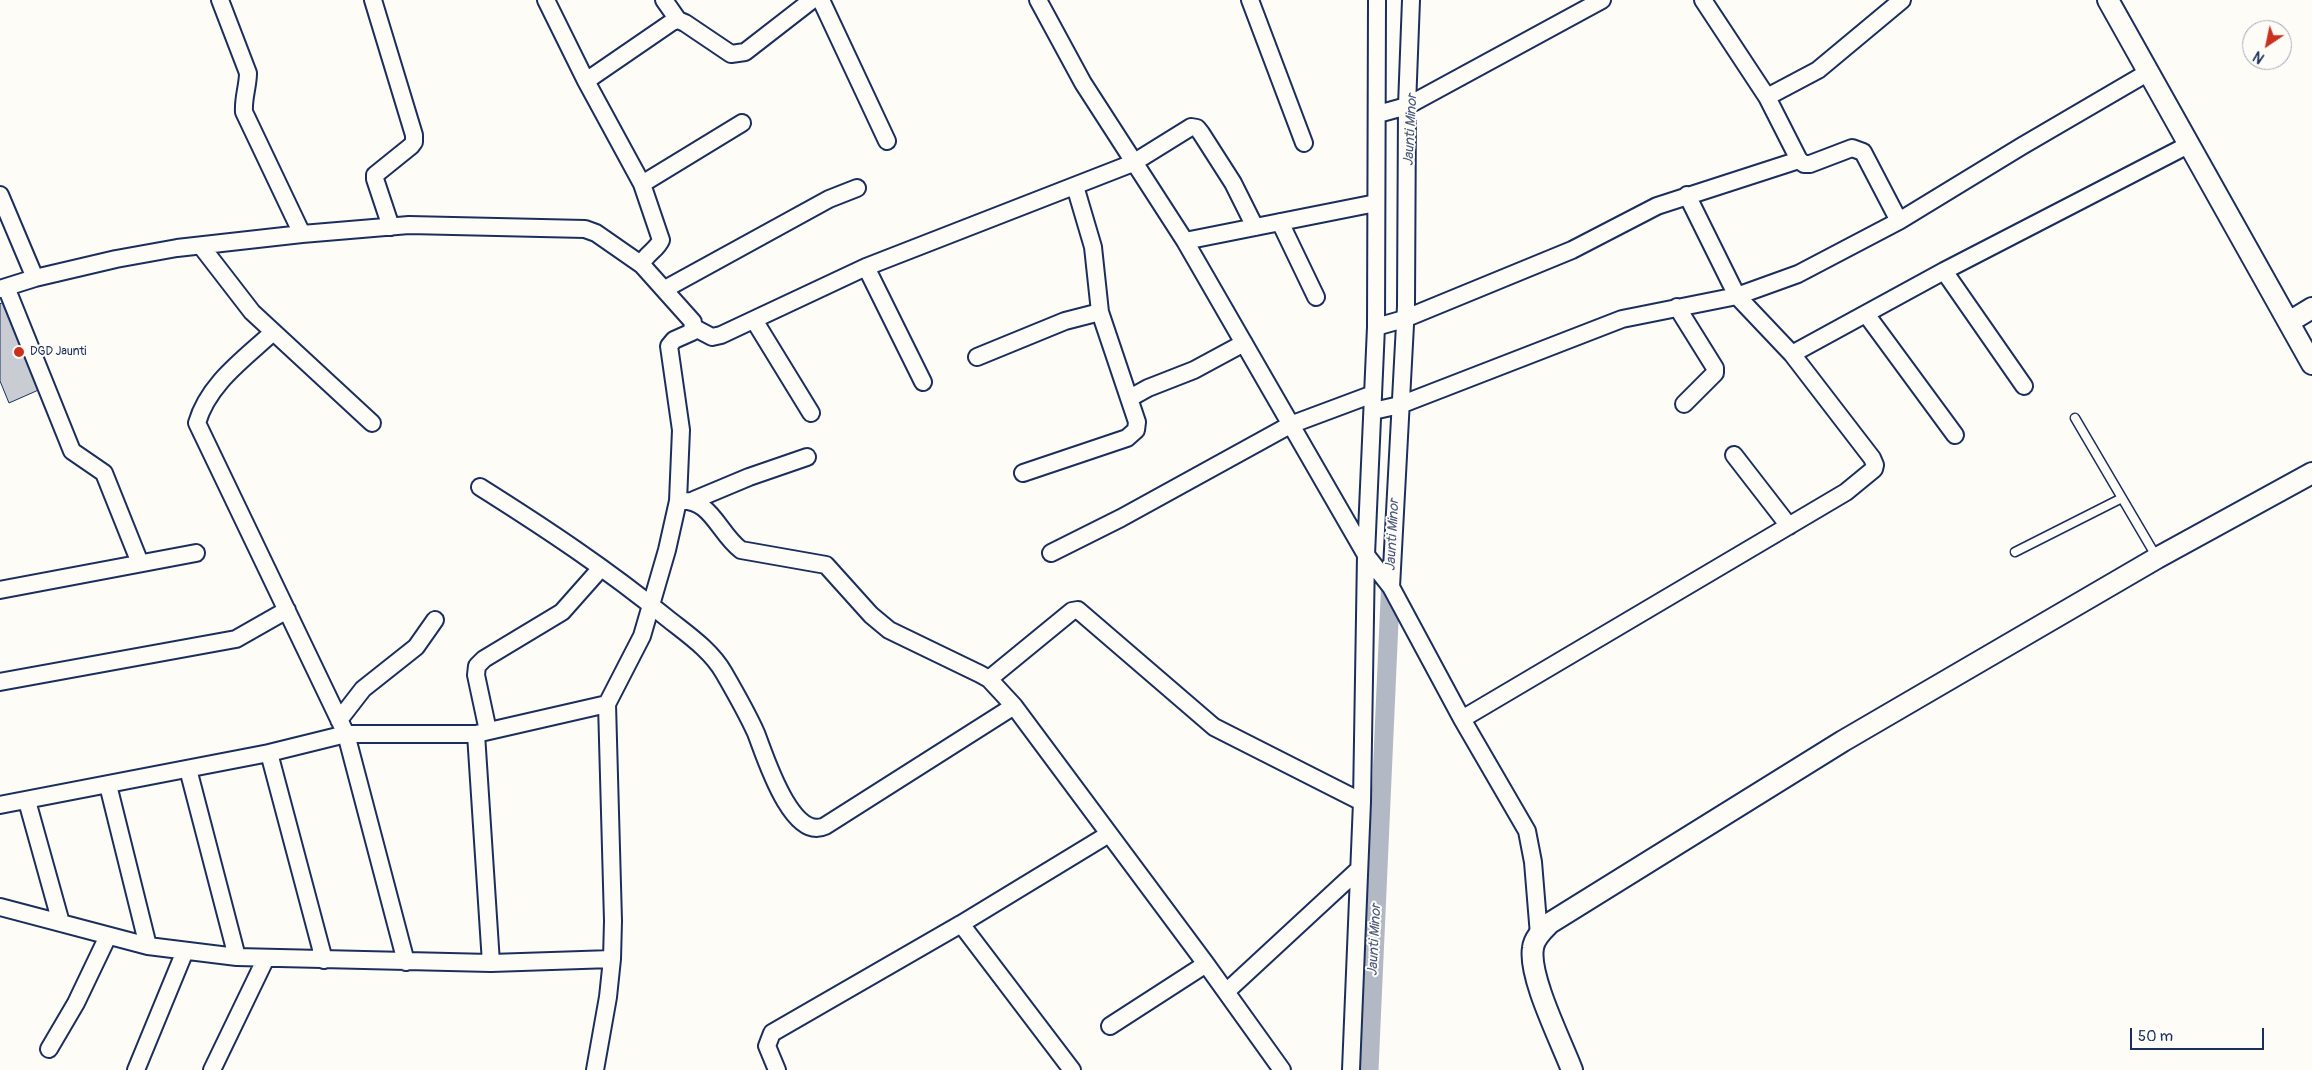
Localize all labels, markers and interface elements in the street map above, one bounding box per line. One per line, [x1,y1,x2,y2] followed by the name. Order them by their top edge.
[2242,20,2292,70] north arrow
[2250,47,2268,67] text: N
[1401,94,1421,166] water label: Jaunti Minor
[12,345,26,359] marker: DGD Jaunti
[30,345,86,359] place label: DGD Jaunti
[1383,499,1403,571] water label: Jaunti Minor
[1365,904,1385,976] water label: Jaunti Minor
[2132,1018,2266,1050] scale bar
[2138,1027,2173,1046] text: 50 m

